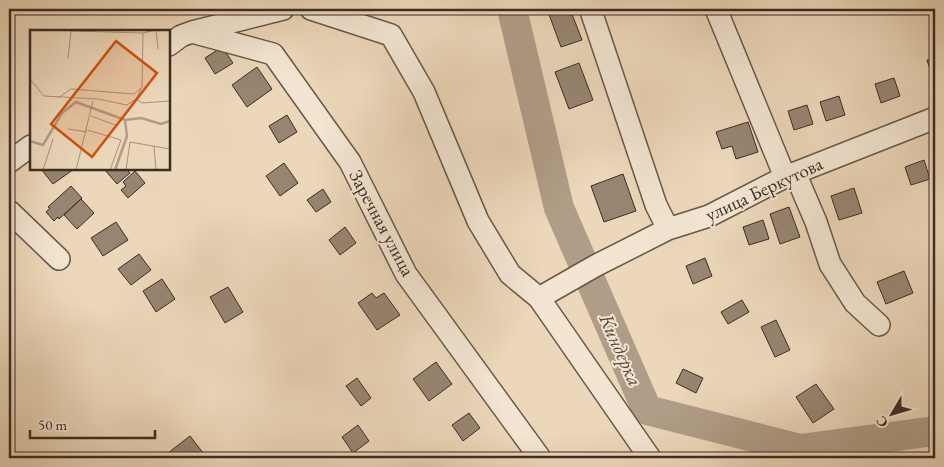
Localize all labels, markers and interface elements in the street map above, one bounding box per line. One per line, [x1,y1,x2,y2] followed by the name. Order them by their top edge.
[30,30,170,170] inset map
[701,151,827,227] street label: улица Беркутова
[343,165,421,281] street label: Заречная улица
[593,309,648,390] water label: Киндерка
[866,390,916,440] north arrow
[30,407,155,439] scale bar
[872,412,892,431] text: С
[38,415,67,434] text: 50 m

